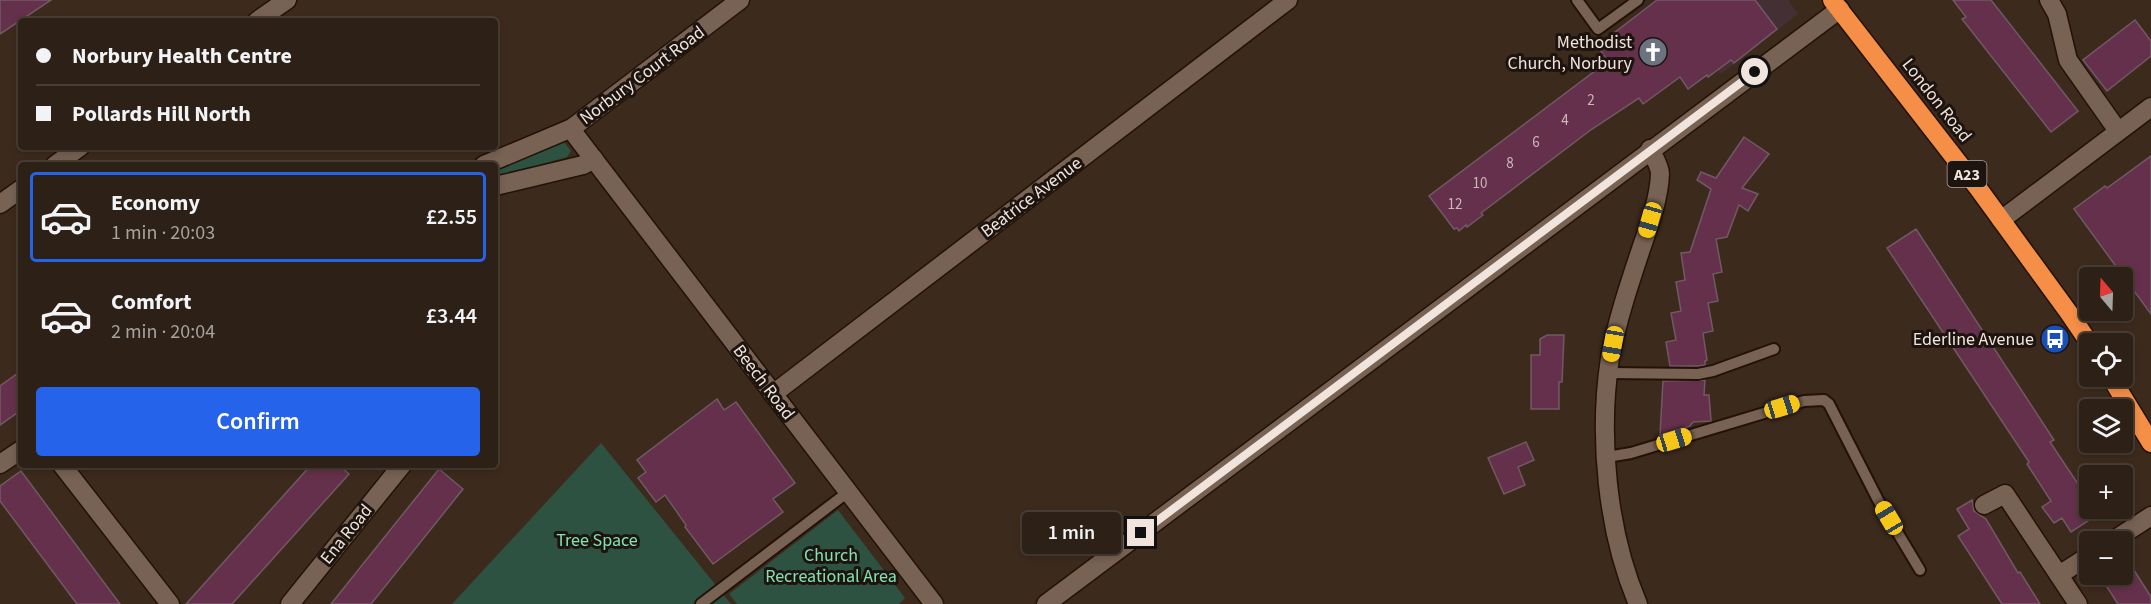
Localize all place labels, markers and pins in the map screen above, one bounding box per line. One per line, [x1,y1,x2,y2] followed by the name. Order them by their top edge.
[1507,30,1633,76] place label: Methodist Church, Norbury
[1637,36,1669,68] church icon: Methodist Church, Norbury
[2039,323,2071,355] bus stop icon: Ederline Avenue
[1913,327,2034,352] place label: Ederline Avenue

